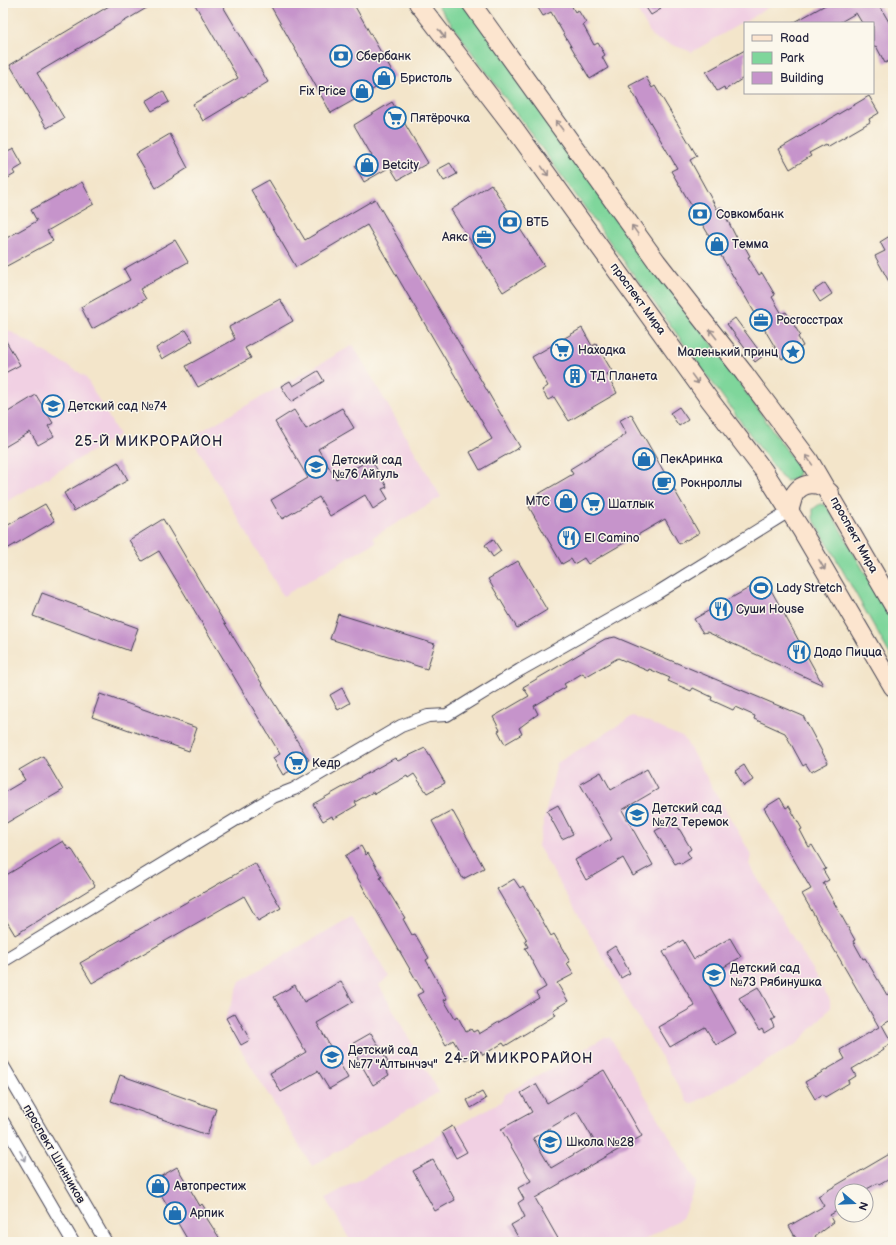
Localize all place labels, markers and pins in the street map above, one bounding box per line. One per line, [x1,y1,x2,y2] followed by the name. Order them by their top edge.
[328,43,354,69] bank icon: Сбербанк
[356,49,412,64] place label: Сбербанк
[371,65,397,91] shop icon: Бристоль
[400,71,452,86] place label: Бристоль
[349,78,375,104] shop icon: Fix Price
[299,84,346,99] place label: Fix Price
[382,105,408,131] supermarket icon: Пятёрочка
[410,111,470,126] place label: Пятёрочка
[354,152,380,178] shop icon: Betcity
[382,158,420,173] place label: Betcity
[687,201,713,227] bank icon: Совкомбанк
[716,207,784,222] place label: Совкомбанк
[497,209,523,235] bank icon: ВТБ
[526,215,550,230] place label: ВТБ
[471,224,497,250] office icon: Аякс
[441,230,468,245] place label: Аякс
[704,231,730,257] shop icon: Темма
[732,237,769,252] place label: Темма
[748,307,774,333] office icon: Росгосстрах
[776,313,844,328] place label: Росгосстрах
[549,337,575,363] supermarket icon: Находка
[780,339,806,365] place icon: Маленький принц
[578,343,626,358] place label: Находка
[677,345,778,360] place label: Маленький принц
[562,363,588,389] building icon: ТД Планета
[590,369,658,384] place label: ТД Планета
[40,393,66,419] school or university icon: Детский сад №74
[68,399,168,414] place label: Детский сад №74
[631,446,657,472] shop icon: ПекАринка
[660,452,723,467] place label: ПекАринка
[332,453,403,482] place label: Детский сад №76 Айгуль
[303,454,329,480] school or university icon: Детский сад №76 Айгуль
[651,470,677,496] cafe icon: Рокнроллы
[680,476,742,491] place label: Рокнроллы
[553,488,579,514] shop icon: МТС
[580,491,606,517] supermarket icon: Шатлык
[525,494,550,509] place label: МТС
[608,497,655,512] place label: Шатлык
[556,525,582,551] restaurant icon: El Camino
[584,531,640,546] place label: El Camino
[748,575,774,601] sports icon: Lady Stretch
[776,581,843,596] place label: Lady Stretch
[708,596,734,622] restaurant icon: Суши House
[736,602,804,617] place label: Суши House
[786,639,812,665] restaurant icon: Додо Пицца
[814,645,882,660] place label: Додо Пицца
[283,750,309,776] supermarket icon: Кедр
[312,756,341,771] place label: Кедр
[652,801,729,830] place label: Детский сад №72 Теремок
[624,802,650,828] school or university icon: Детский сад №72 Теремок
[730,961,822,990] place label: Детский сад №73 Рябинушка
[701,962,727,988] school or university icon: Детский сад №73 Рябинушка
[348,1043,438,1072] place label: Детский сад №77 "Алтынчэч"
[319,1044,345,1070] school or university icon: Детский сад №77 "Алтынчэч"
[537,1129,563,1155] school or university icon: Школа №28
[566,1135,634,1150] place label: Школа №28
[145,1173,171,1199] shop icon: Автопрестиж
[173,1179,247,1194] place label: Автопрестиж
[162,1200,188,1226] shop icon: Арпик
[189,1206,225,1221] place label: Арпик

